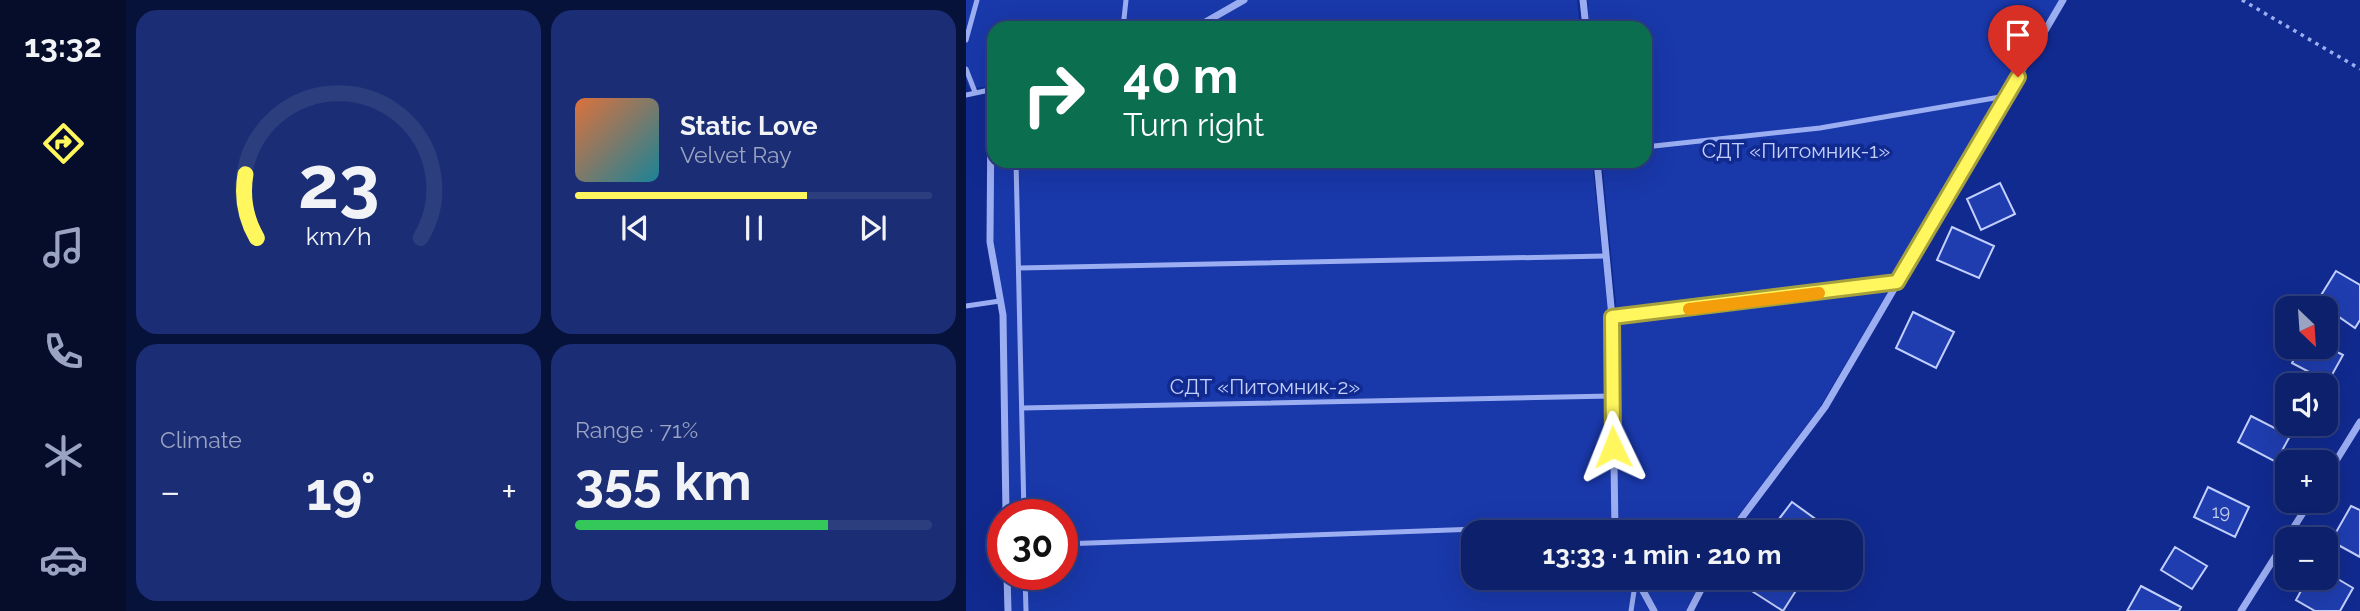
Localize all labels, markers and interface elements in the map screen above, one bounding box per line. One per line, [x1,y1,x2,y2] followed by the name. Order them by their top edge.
[1988,5,2048,77] pin
[1999,16,2037,54] icon: arrive
[24,27,102,64] text: 13:32
[1123,47,1238,104] text: 40 m
[1008,49,1099,140] icon: right
[1123,106,1264,143] text: Turn right
[680,111,818,141] text: Static Love
[39,119,88,168] icon: directions
[1702,138,1890,163] park label: СДТ «Питомник-1»
[298,141,379,226] text: 23
[680,141,792,168] text: Velvet Ray
[616,209,654,247] icon: previous
[735,209,773,247] icon: pause
[854,209,892,247] icon: next
[306,221,371,251] text: km/h
[39,223,88,272] icon: music
[2275,296,2338,359] north arrow
[2275,296,2338,590] map controls
[39,327,88,376] icon: phone
[2275,373,2338,436] button: sound
[1170,374,1360,399] park label: СДТ «Питомник-2»
[1576,410,1650,484] position arrow
[575,416,698,443] text: Range · 71%
[160,426,242,453] text: Climate
[39,431,88,480] icon: climate
[2275,450,2338,513] button: +
[575,451,752,512] text: 355 km
[306,461,376,522] text: 19°
[160,469,180,514] text: −
[501,469,517,514] text: +
[987,499,1078,590] speed limit sign: 30
[2212,501,2230,522] house number: 19
[2275,527,2338,590] button: −
[39,535,88,584] icon: car
[1543,540,1782,570] text: 13:33 · 1 min · 210 m

